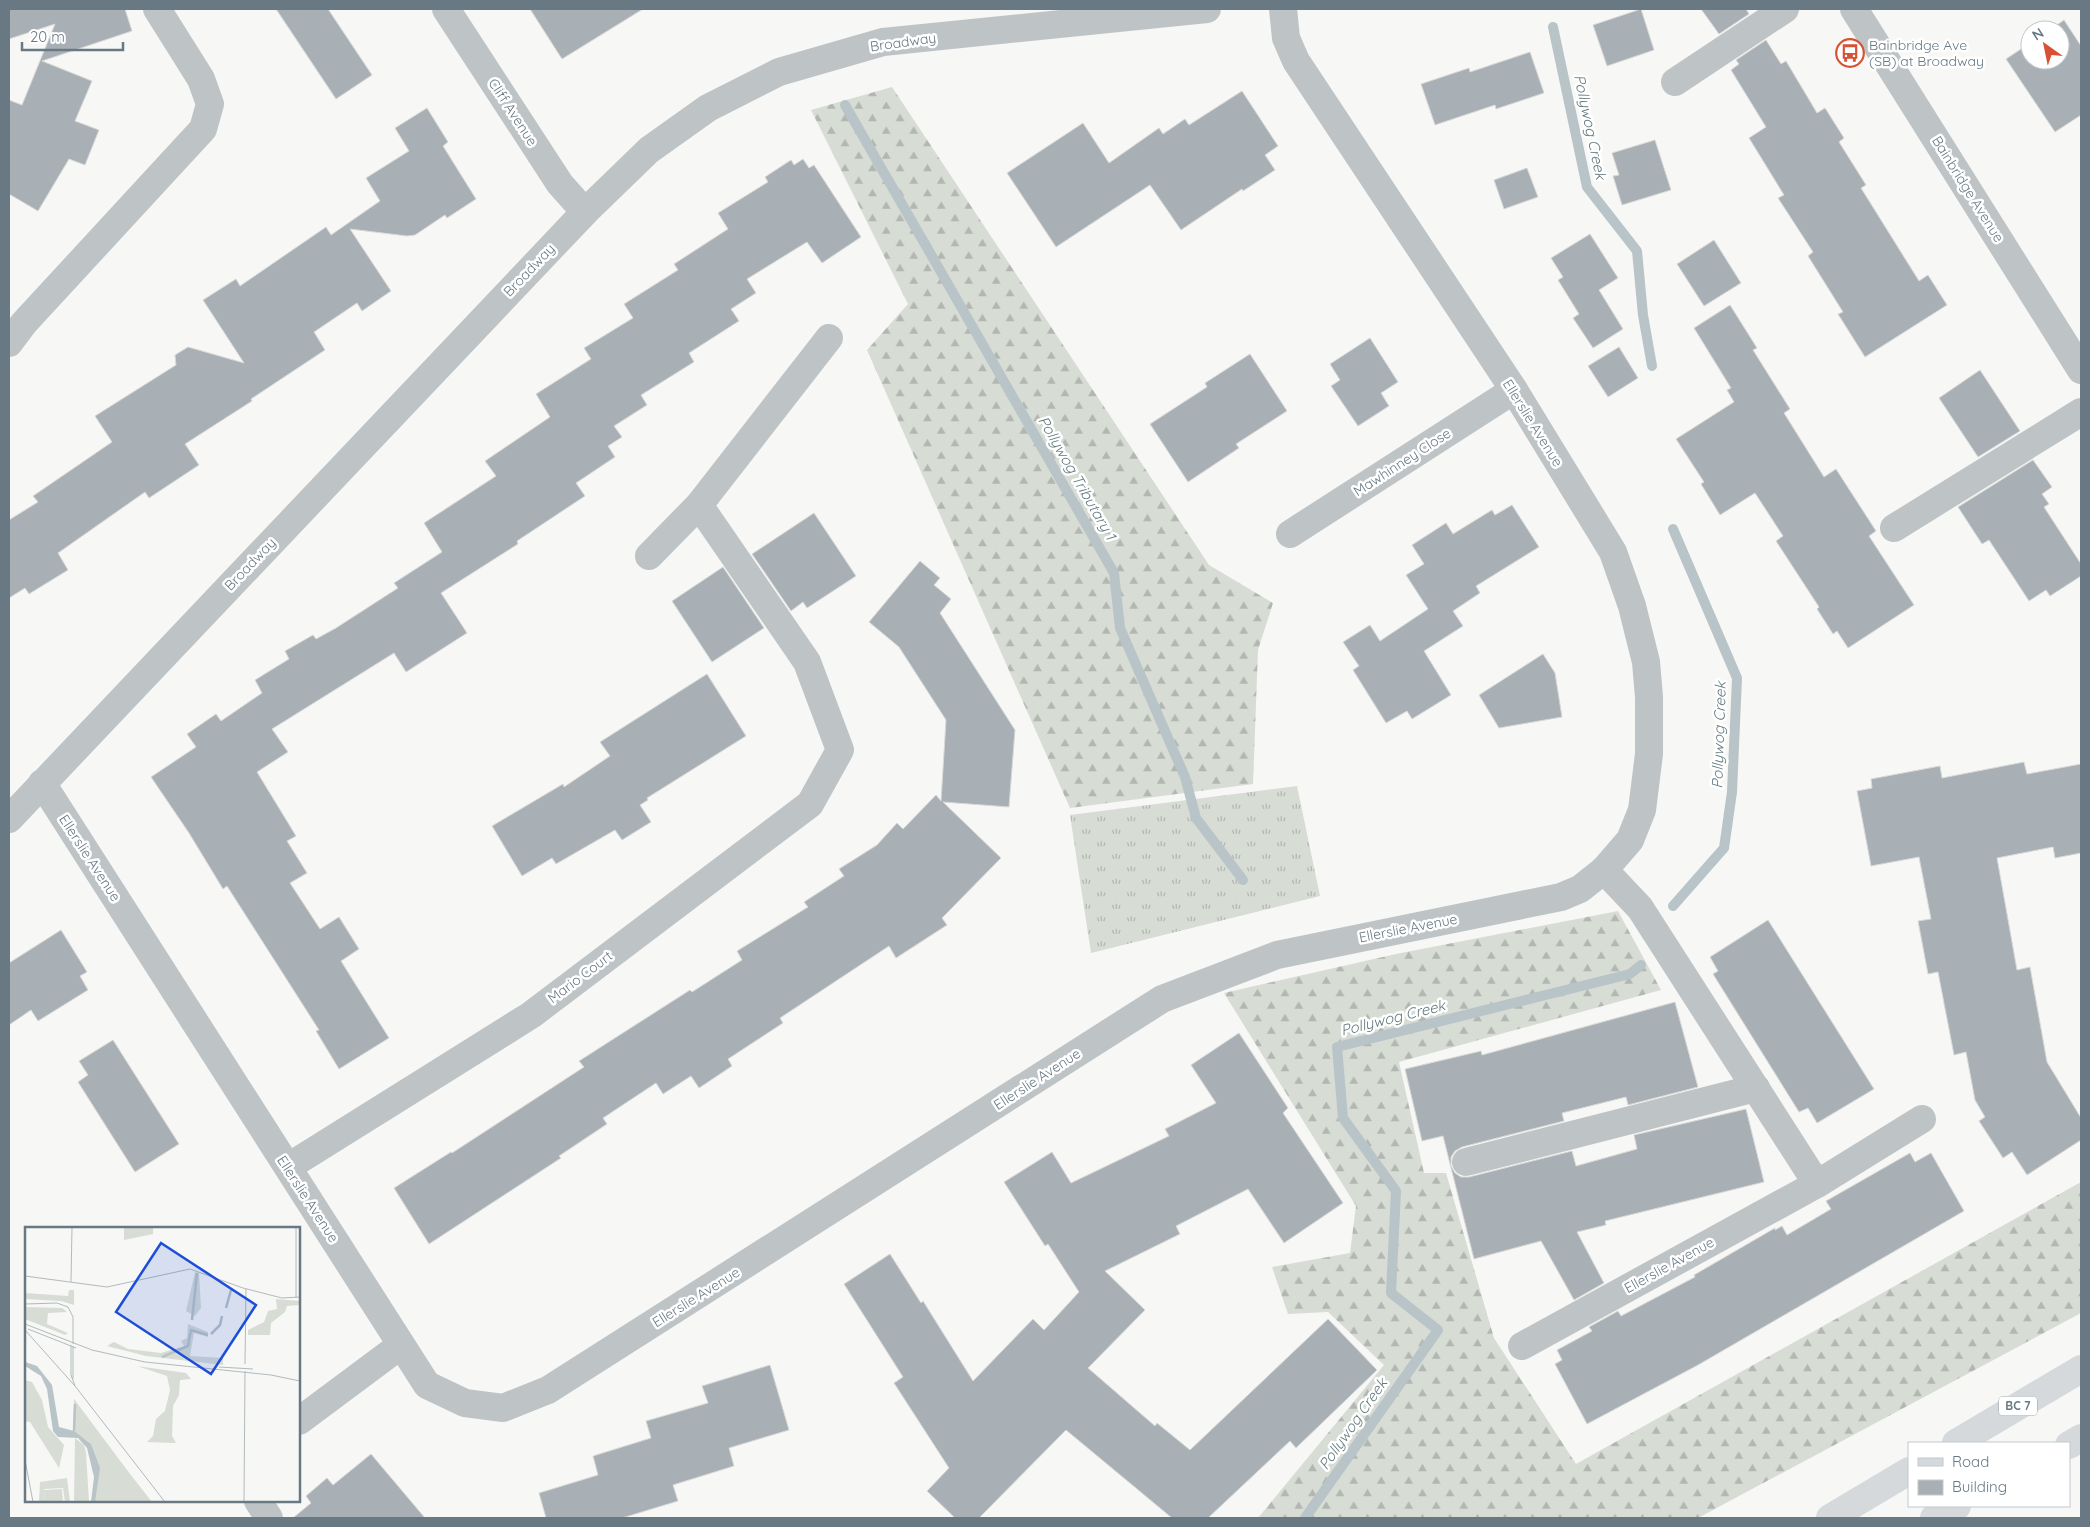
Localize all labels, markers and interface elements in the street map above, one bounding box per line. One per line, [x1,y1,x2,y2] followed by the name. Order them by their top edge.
[22,20,124,52] scale bar
[2020,20,2070,70] north arrow
[2029,24,2047,44] text: N
[30,27,65,46] text: 20 m
[869,28,937,56] street label: Broadway
[1869,36,1984,70] place label: Bainbridge Ave (SB) at Broadway
[1835,38,1865,68] bus stop icon: Bainbridge Ave (SB) at Broadway
[1570,73,1611,183] water label: Pollywog Creek
[484,75,542,149] street label: Cliff Avenue
[1928,132,2008,246] street label: Bainbridge Avenue
[499,240,559,300] street label: Broadway
[1499,376,1567,470] street label: Ellerslie Avenue
[1034,412,1121,544] water label: Pollywog Tributary 1
[1350,424,1454,500] street label: Mawhinney Close
[220,534,280,594] street label: Broadway
[1707,679,1730,789] water label: Pollywog Creek
[55,811,125,905] street label: Ellerslie Avenue
[1357,910,1459,946] street label: Ellerslie Avenue
[544,947,616,1007] street label: Mario Court
[1339,995,1449,1040] water label: Pollywog Creek
[990,1044,1084,1114] street label: Ellerslie Avenue
[273,1152,343,1246] street label: Ellerslie Avenue
[25,1227,300,1502] inset map
[1621,1233,1717,1297] street label: Ellerslie Avenue
[649,1263,743,1331] street label: Ellerslie Avenue
[1314,1373,1392,1473] water label: Pollywog Creek
[1999,1396,2037,1415] road number: BC 7
[1908,1442,2070,1507] legend
[1952,1452,1989,1471] text: Road
[1952,1477,2007,1496] text: Building

